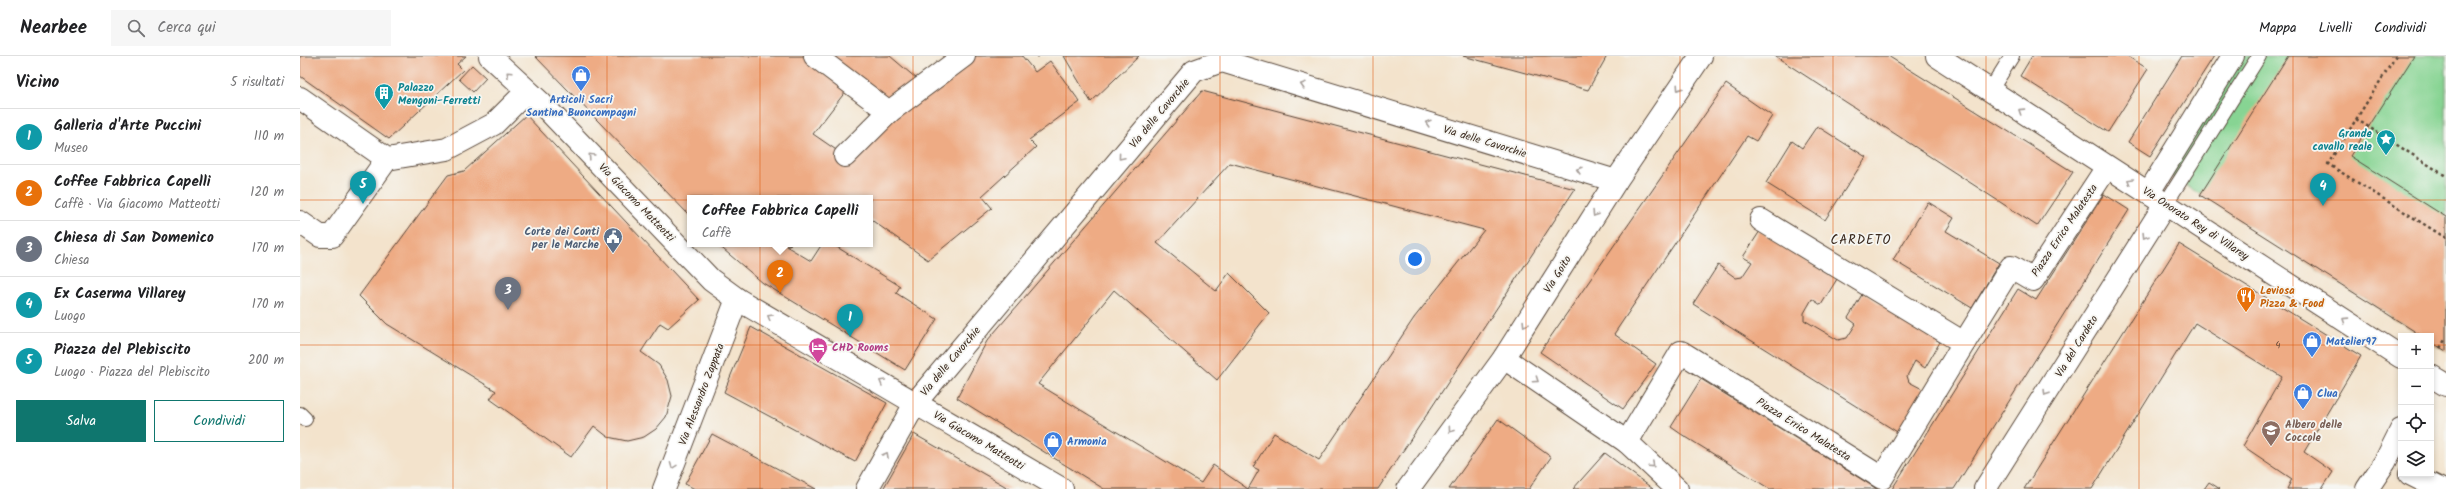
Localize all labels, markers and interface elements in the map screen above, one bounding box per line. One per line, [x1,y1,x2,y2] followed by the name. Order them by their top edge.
[111,10,391,46] search box
[20,13,87,43] text: Nearbee
[157,16,215,40] text: Cerca qui
[125,17,147,39] icon: search
[2259,17,2297,39] text: Mappa
[2319,17,2352,39] text: Livelli
[2374,17,2426,39] text: Condividi
[570,64,592,92] shop icon: Articoli Sacri Santina Buoncompagni
[16,69,59,96] text: Vicino
[506,71,514,78] one-way arrow
[230,72,284,93] text: 5 risultati
[1125,75,1195,153] street label: Via delle Cavorchie
[398,79,481,110] place label: Palazzo Mengoni-Ferretti
[1300,81,1307,90] one-way arrow
[373,82,395,110] building icon: Palazzo Mengoni-Ferretti
[1677,84,1684,91] one-way arrow
[526,91,637,122] place label: Articoli Sacri Santina Buoncompagni
[2018,109,2025,116] one-way arrow
[54,114,201,138] text: Galleria d'Arte Puccini
[1424,119,1431,128] one-way arrow
[1441,121,1529,163] street label: Via delle Cavorchie
[2312,125,2373,156] place label: Grande cavallo reale
[27,126,31,147] text: 1
[254,126,284,147] text: 110 m
[2375,128,2397,156] place icon: Grande cavallo reale
[54,138,88,159] text: Museo
[588,153,596,161] one-way arrow
[1119,153,1126,160] one-way arrow
[594,159,679,247] street label: Via Giacomo Matteotti
[1575,166,1582,175] one-way arrow
[54,170,211,194] text: Coffee Fabbrica Capelli
[350,171,376,204] pin: 5
[2310,173,2336,206] pin: 4
[2127,178,2134,185] one-way arrow
[2027,180,2103,281] street label: Piazza Errico Malatesta
[25,182,33,203] text: 2
[250,182,284,203] text: 120 m
[2138,182,2253,266] street label: Via Onorato Rey di Villarey
[54,194,220,215] text: Caffè · Via Giacomo Matteotti
[687,195,873,247] popup
[702,199,858,223] text: Coffee Fabbrica Capelli
[1592,210,1600,217] one-way arrow
[525,223,600,254] place label: Corte dei Conti per le Marche
[702,223,731,244] text: Caffè
[54,226,214,250] text: Chiesa di San Domenico
[602,226,624,254] public building icon: Corte dei Conti per le Marche
[1830,230,1892,251] district label: CARDETO
[2142,232,2150,239] one-way arrow
[25,238,33,259] text: 3
[252,238,284,259] text: 170 m
[1405,249,1425,269] your location
[54,250,89,271] text: Chiesa
[1539,252,1577,297] street label: Via Goito
[767,260,793,293] pin: 2
[495,277,521,310] pin: 3
[54,282,186,306] text: Ex Caserma Villarey
[2260,282,2325,313] place label: Leviosa Pizza & Food
[2235,285,2257,313] restaurant icon: Leviosa Pizza & Food
[25,294,33,315] text: 4
[252,294,284,315] text: 170 m
[837,304,863,337] pin: 1
[54,306,85,327] text: Luogo
[2050,312,2103,381] street label: Via del Cardeto
[766,315,774,322] one-way arrow
[2342,317,2349,325] one-way arrow
[1523,320,1530,327] one-way arrow
[916,323,986,401] street label: Via delle Cavorchie
[2301,330,2323,358] shop icon: Matelier97
[2326,333,2377,351] place label: Matelier97
[2398,333,2434,477] map controls
[2398,333,2434,369] button: +
[807,336,829,364] hotel icon: CHD Rooms
[54,338,191,362] text: Piazza del Plebiscito
[2276,338,2281,353] house number: 4
[832,339,889,357] place label: CHD Rooms
[674,341,730,448] street label: Via Alessandro Zappata
[26,350,32,371] text: 5
[248,350,284,371] text: 200 m
[54,362,210,383] text: Luogo · Piazza del Plebiscito
[2398,369,2434,405] button: −
[1532,375,1539,383] one-way arrow
[879,380,886,387] one-way arrow
[2292,382,2314,410] shop icon: Clua
[2317,385,2338,403] place label: Clua
[2043,389,2050,396] one-way arrow
[1753,393,1854,466] street label: Piazza Errico Malatesta
[16,400,146,442] button: Salva
[154,400,284,442] button: Condividi
[2398,405,2434,441] button: locate
[929,406,1028,476] street label: Via Giacomo Matteotti
[2285,416,2343,447] place label: Albero delle Coccole
[2260,419,2282,447] school or university icon: Albero delle Coccole
[1449,426,1456,433] one-way arrow
[1042,430,1064,458] shop icon: Armonia
[1067,433,1107,451] place label: Armonia
[2398,441,2434,477] button: layers
[881,452,888,459] one-way arrow
[1647,460,1655,467] one-way arrow
[669,462,677,469] one-way arrow

